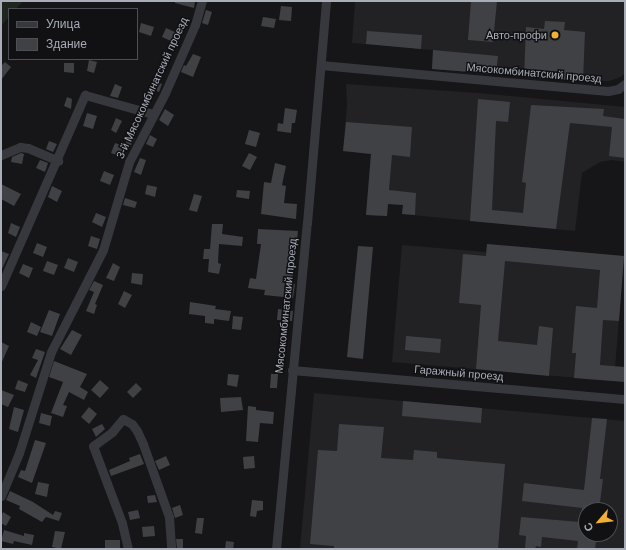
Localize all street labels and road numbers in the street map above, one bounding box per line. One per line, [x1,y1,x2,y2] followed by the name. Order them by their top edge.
[113,15,191,161] street label: 3-й Мясокомбинатский проезд
[466,61,602,85] street label: Мясокомбинатский проезд
[272,238,300,374] street label: Мясокомбинатский проезд
[414,363,504,383] street label: Гаражный проезд

